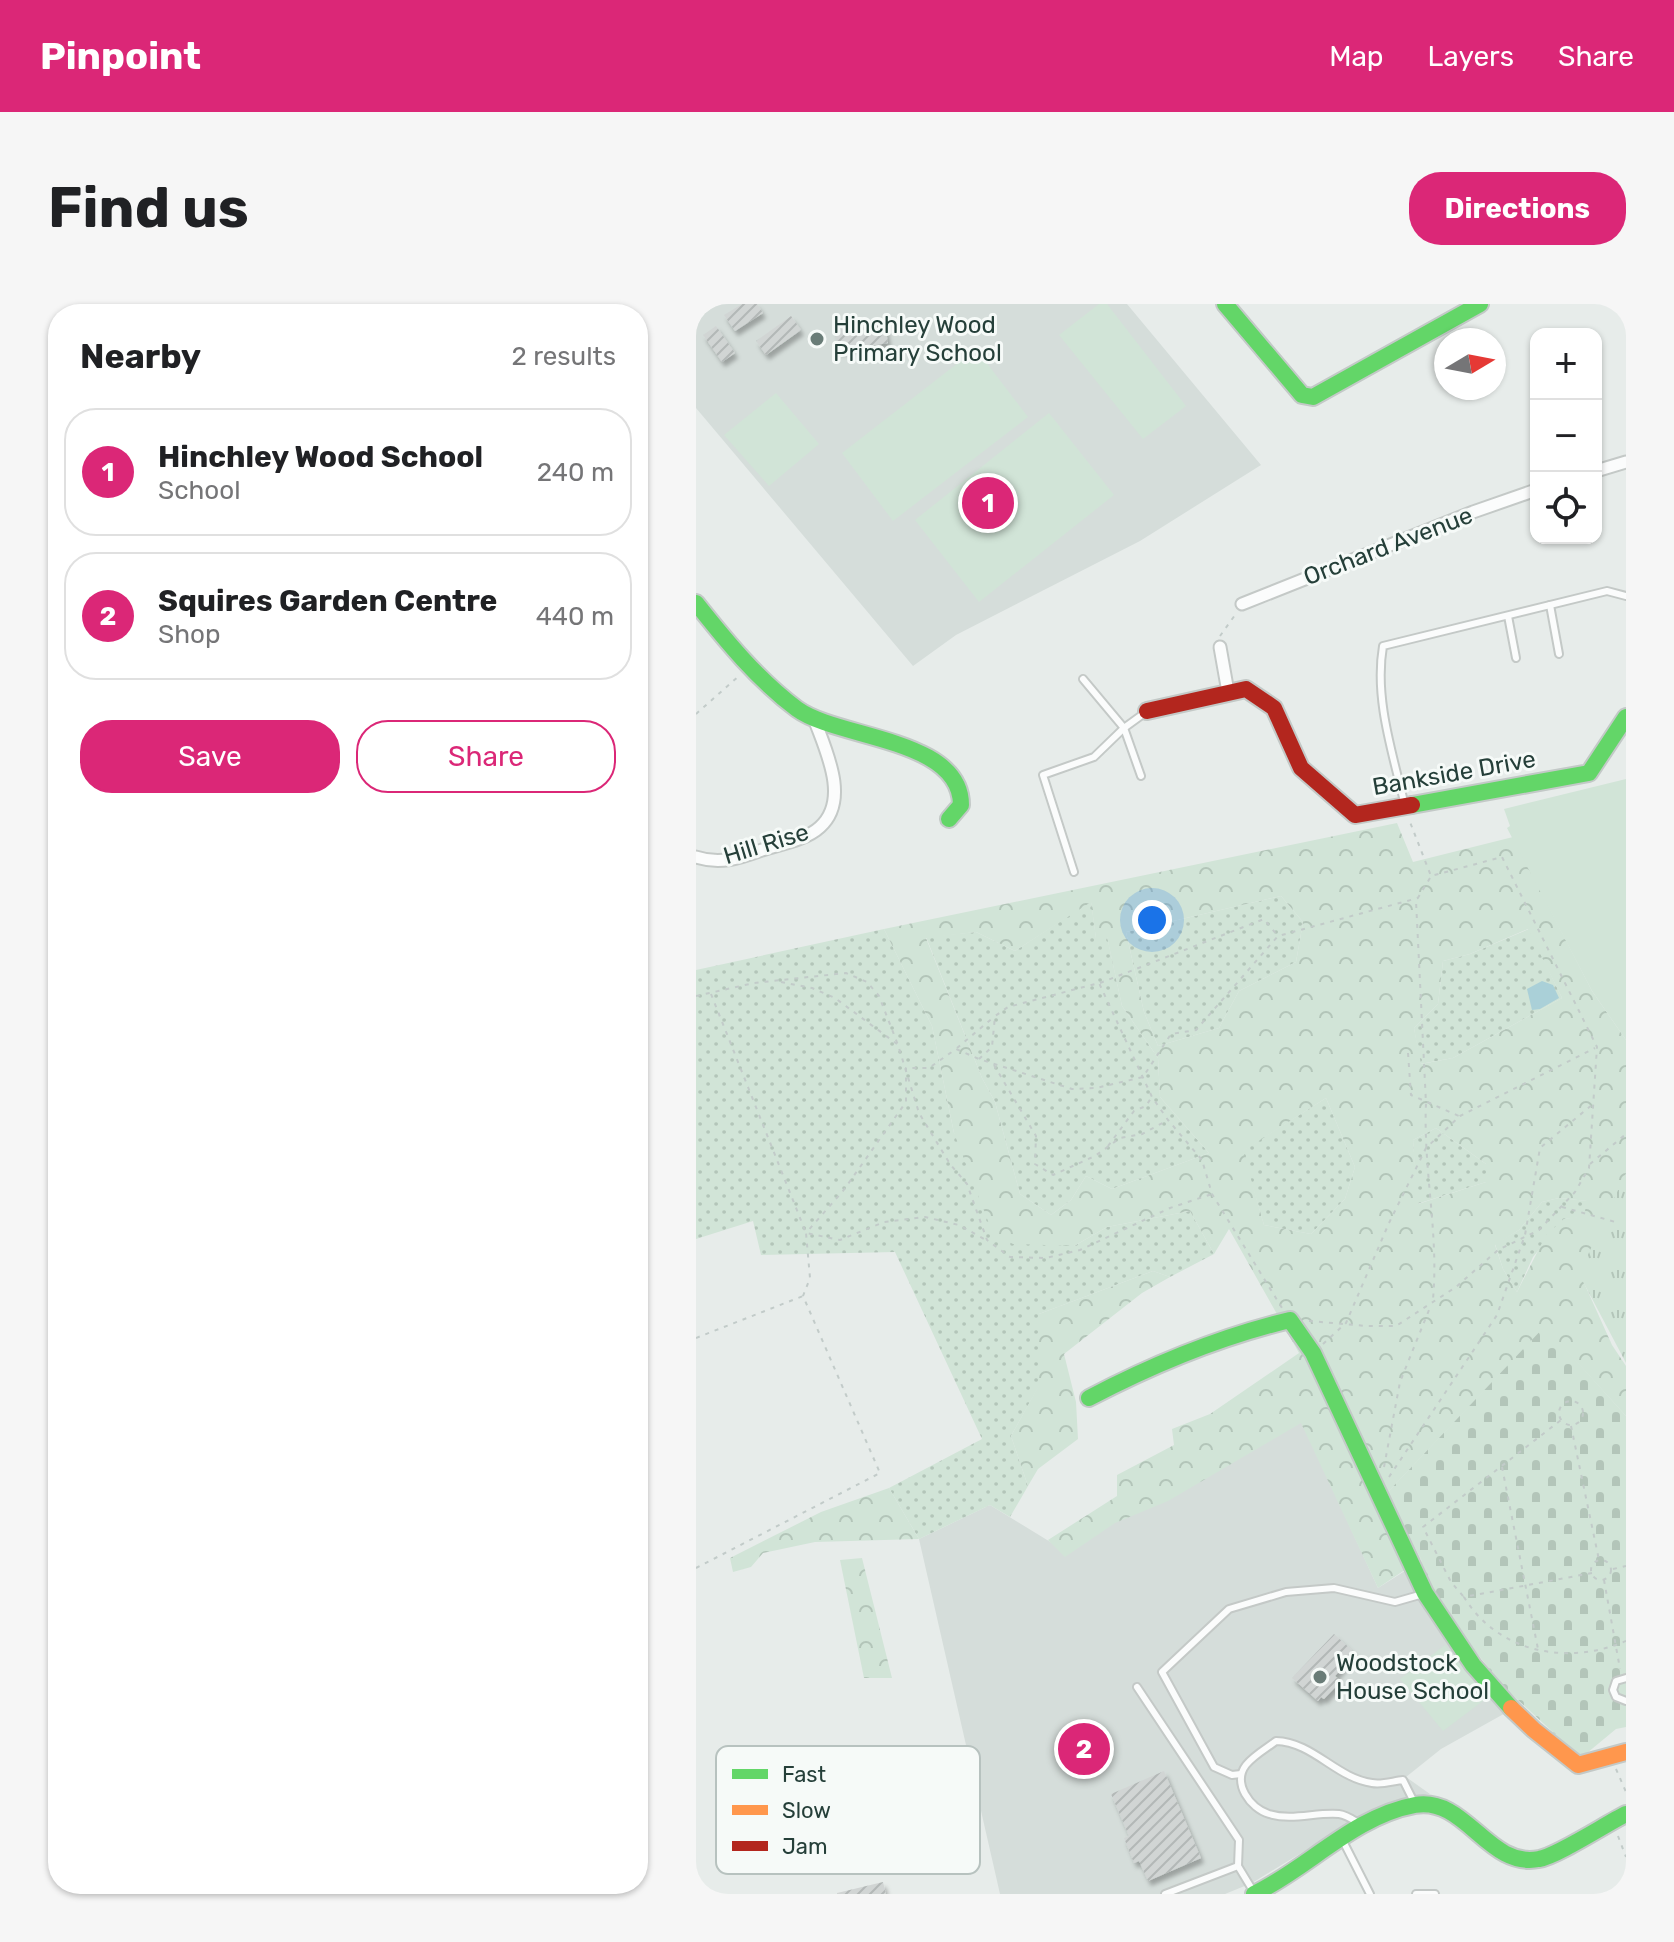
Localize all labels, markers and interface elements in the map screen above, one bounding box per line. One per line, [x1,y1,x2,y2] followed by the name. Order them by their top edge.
[40,33,201,79] text: Pinpoint
[1329,40,1384,73] text: Map
[1428,40,1514,73] text: Layers
[1558,40,1634,73] text: Share
[1409,172,1626,245] button: Directions
[48,175,249,241] text: Find us
[833,311,1002,367] place label: Hinchley Wood Primary School
[1434,328,1506,400] north arrow
[1530,328,1602,544] map controls
[1530,328,1602,400] button: +
[808,330,826,348] marker: Hinchley Wood Primary School
[80,336,201,377] text: Nearby
[512,341,616,372] text: 2 results
[1530,400,1602,472] button: −
[158,439,483,475] text: Hinchley Wood School
[102,457,114,488] text: 1
[537,457,614,488] text: 240 m
[1530,472,1602,544] button: locate
[962,473,1014,533] pin: 1
[158,475,241,506] text: School
[1300,501,1476,591] street label: Orchard Avenue
[158,583,497,619] text: Squires Garden Centre
[100,601,116,632] text: 2
[536,601,614,632] text: 440 m
[158,619,220,650] text: Shop
[80,720,340,793] button: Save
[356,720,616,793] button: Share
[1370,745,1538,801] street label: Bankside Drive
[720,818,812,870] street label: Hill Rise
[1132,900,1172,940] your location
[1336,1649,1489,1705] place label: Woodstock House School
[1311,1668,1329,1686] marker: Woodstock House School
[1058,1719,1110,1779] pin: 2
[716,1746,980,1874] legend
[782,1761,827,1788] text: Fast
[782,1797,831,1824] text: Slow
[782,1833,828,1860] text: Jam

